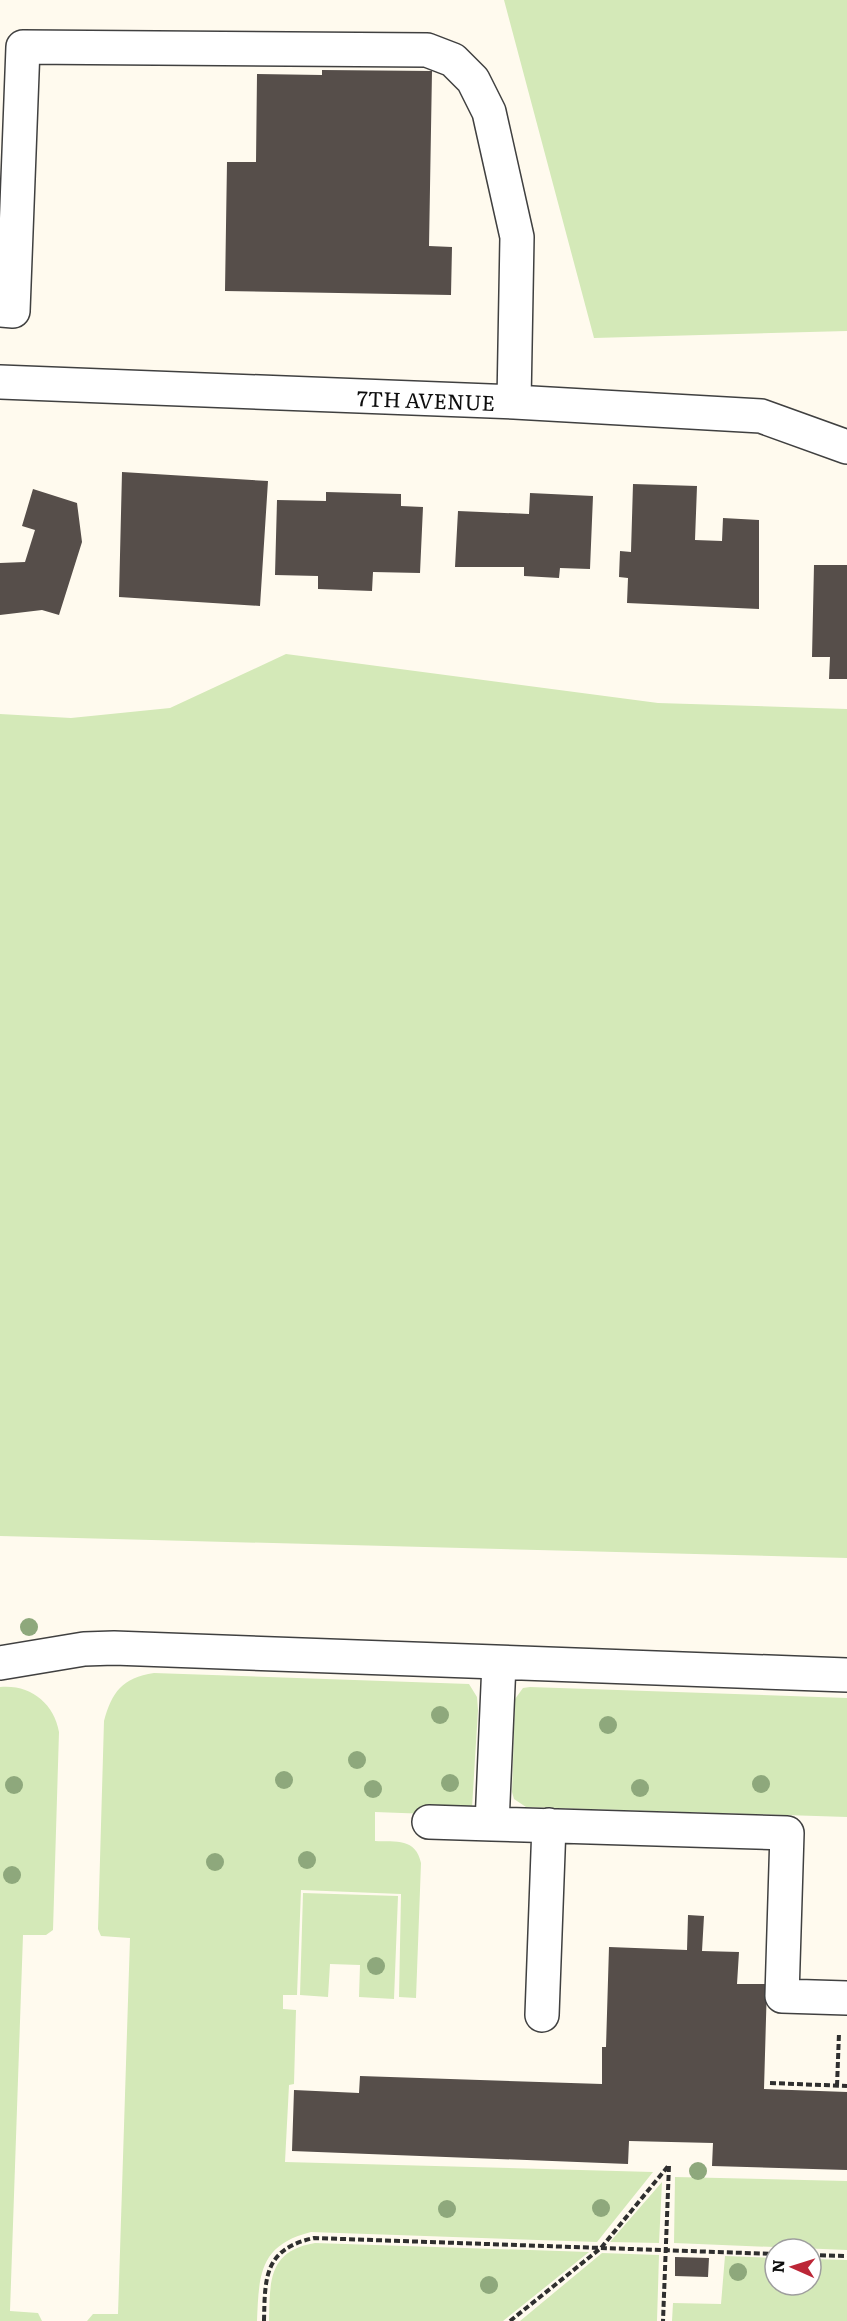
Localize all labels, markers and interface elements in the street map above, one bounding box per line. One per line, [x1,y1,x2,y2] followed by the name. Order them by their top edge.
[357,381,495,417] street label: 7TH AVENUE
[763,2237,823,2297] north arrow
[765,2259,789,2274] text: N

